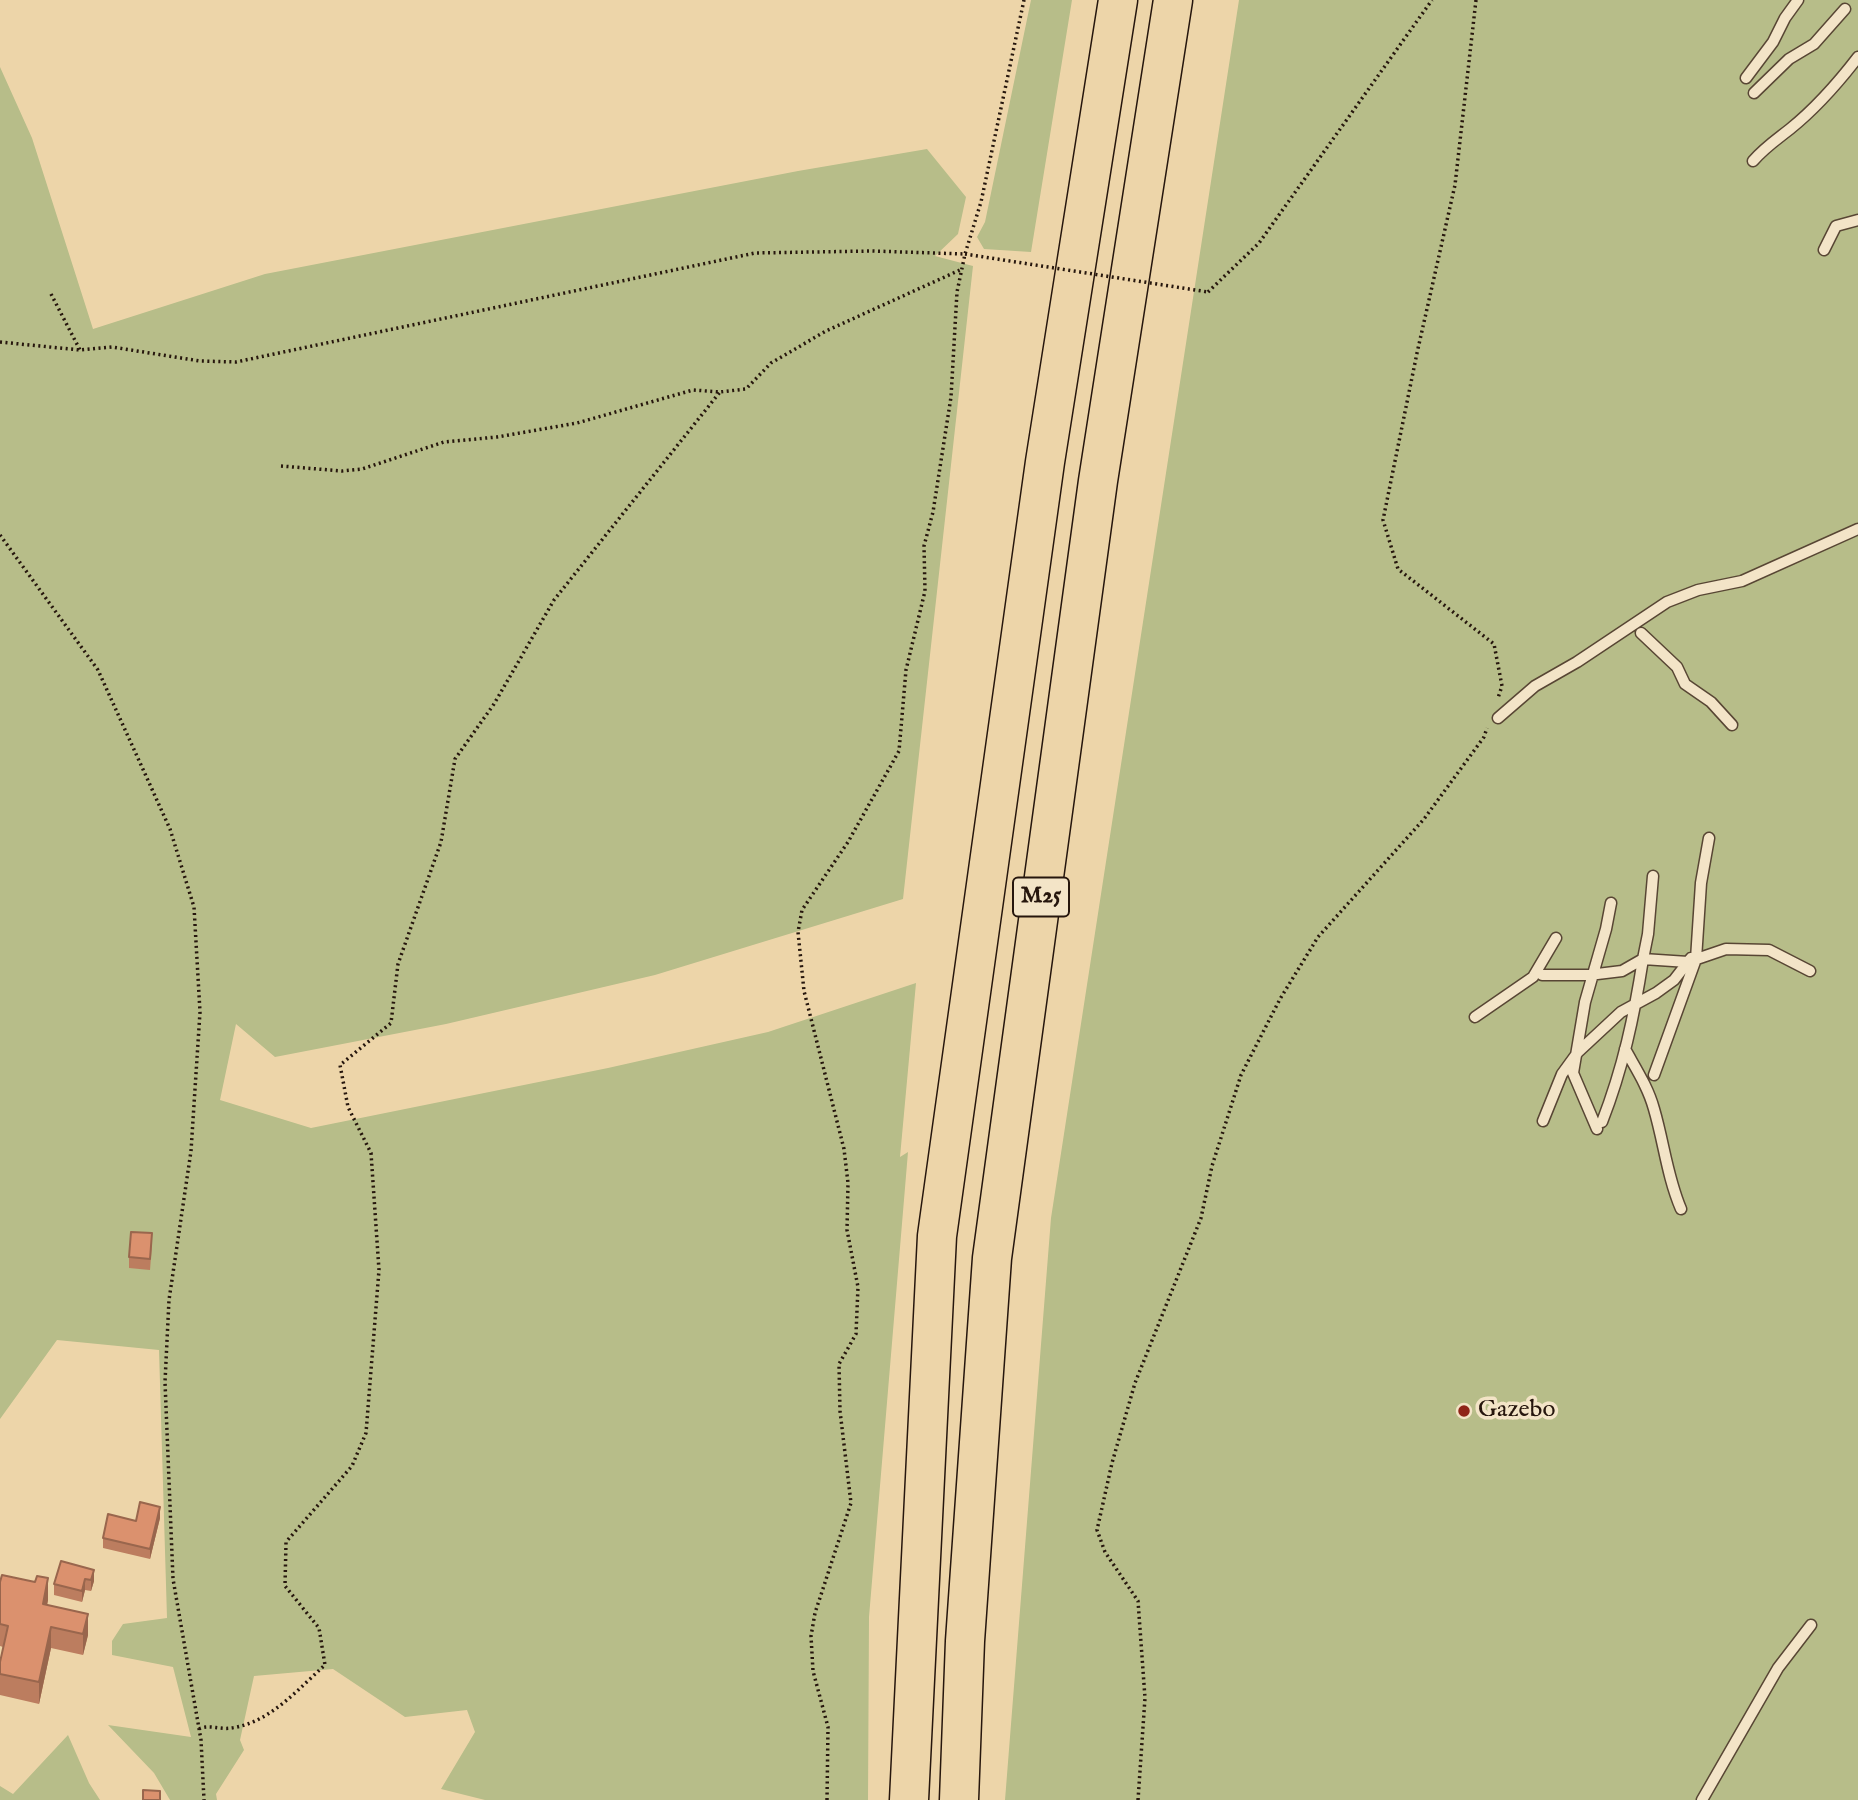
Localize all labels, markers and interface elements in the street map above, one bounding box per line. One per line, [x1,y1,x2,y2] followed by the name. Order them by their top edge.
[1013,877,1069,916] road number: M25
[1478,1397,1555,1425] place label: Gazebo
[1456,1403,1472,1419] marker: Gazebo

